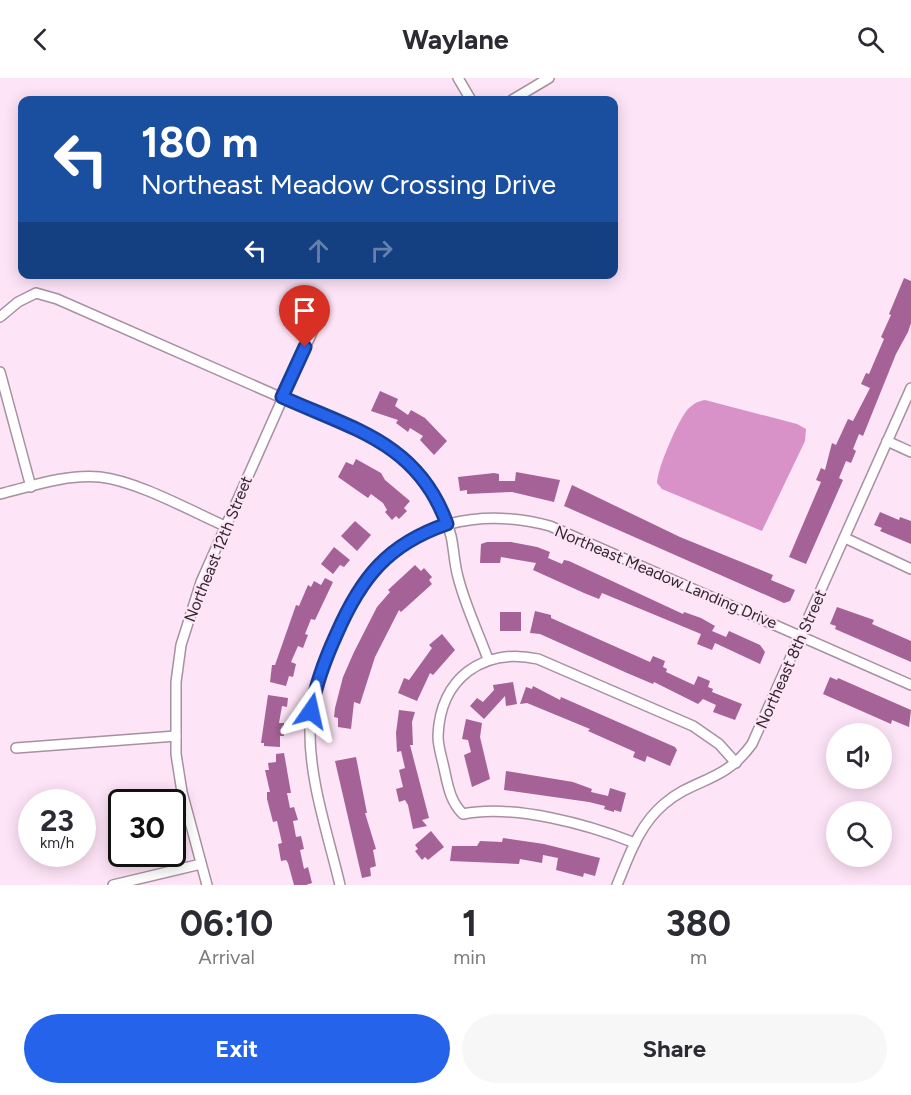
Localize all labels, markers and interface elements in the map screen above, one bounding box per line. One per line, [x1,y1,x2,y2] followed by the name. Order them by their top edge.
[24,23,57,56] icon: back
[402,23,509,56] text: Waylane
[854,23,887,56] icon: search
[141,117,258,168] text: 180 m
[42,120,120,198] icon: left
[141,168,556,201] text: Northeast Meadow Crossing Drive
[239,234,272,267] icon: left
[302,234,335,267] icon: ahead
[365,234,398,267] icon: right
[279,285,330,347] pin
[288,294,321,327] icon: arrive
[180,473,256,625] street label: Northeast 12th Street
[552,521,780,633] street label: Northeast Meadow Landing Drive
[752,587,830,731] street label: Northeast 8th Street
[279,679,343,743] position arrow
[826,723,892,867] map controls
[826,723,892,789] button: sound
[108,789,186,867] speed limit sign: 30
[826,801,892,867] button: search
[40,802,74,839] text: 23
[40,834,74,852] text: km/h
[180,902,273,945] text: 06:10
[462,902,477,945] text: 1
[666,902,731,945] text: 380
[198,945,255,969] text: Arrival
[453,945,486,969] text: min
[690,945,707,969] text: m
[24,1014,450,1083] button: Exit
[462,1014,887,1083] button: Share

